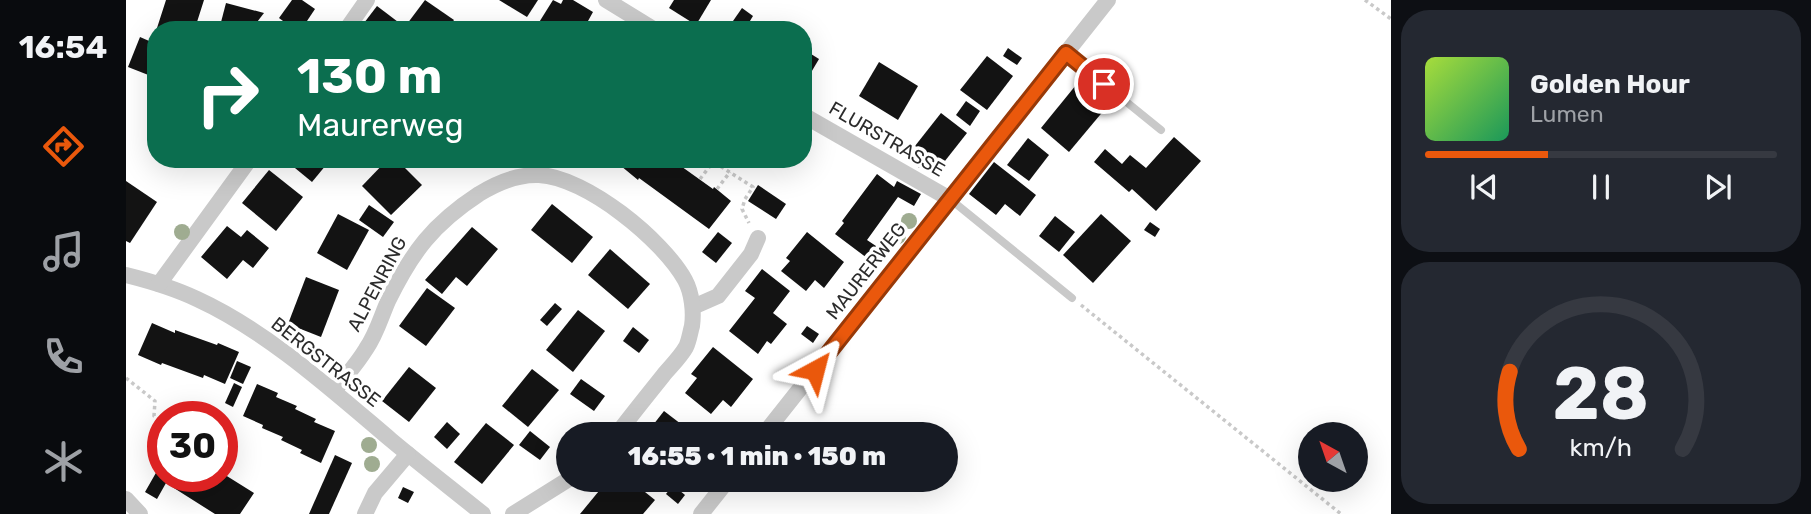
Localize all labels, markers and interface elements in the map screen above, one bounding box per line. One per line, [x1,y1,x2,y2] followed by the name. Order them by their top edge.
[19,28,107,66] text: 16:54
[297,47,442,105] text: 130 m
[182,49,273,140] icon: right
[1074,54,1134,114] pin
[1085,65,1123,103] icon: arrive
[1530,69,1690,100] text: Golden Hour
[825,97,949,181] street label: FLURSTRASSE
[1530,100,1604,128] text: Lumen
[297,106,464,144] text: Maurerweg
[39,122,88,171] icon: directions
[1465,168,1503,206] icon: previous
[1582,168,1620,206] icon: pause
[1699,168,1737,206] icon: next
[821,218,911,324] street label: MAURERWEG
[39,227,88,276] icon: music
[342,233,412,335] street label: ALPENRING
[267,312,385,412] street label: BERGSTRASSE
[39,332,88,381] icon: phone
[778,333,852,407] position arrow
[1553,351,1649,437] text: 28
[147,401,238,492] speed limit sign: 30
[1298,422,1368,492] north arrow
[1298,422,1368,492] map controls
[1570,433,1632,462] text: km/h
[39,437,88,486] icon: climate
[628,441,886,472] text: 16:55 · 1 min · 150 m

